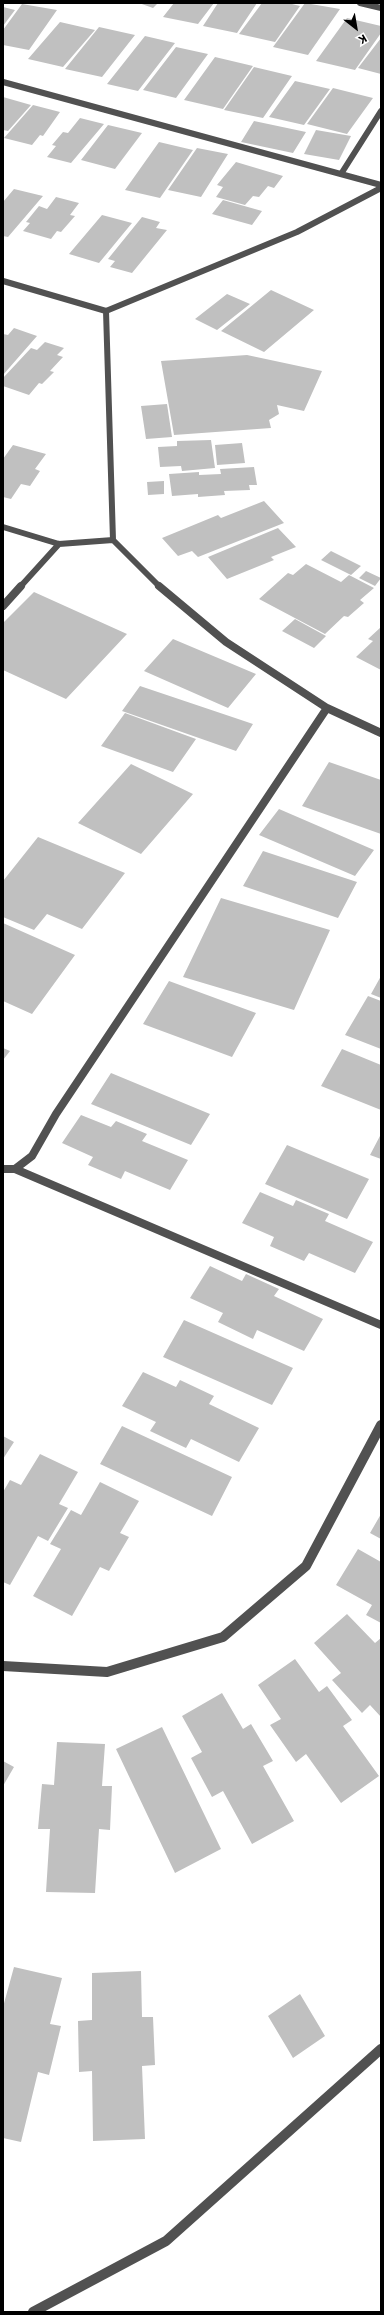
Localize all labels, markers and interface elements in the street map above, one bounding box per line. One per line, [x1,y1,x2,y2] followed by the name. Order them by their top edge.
[336,8,376,48] north arrow
[356,31,369,46] text: K

